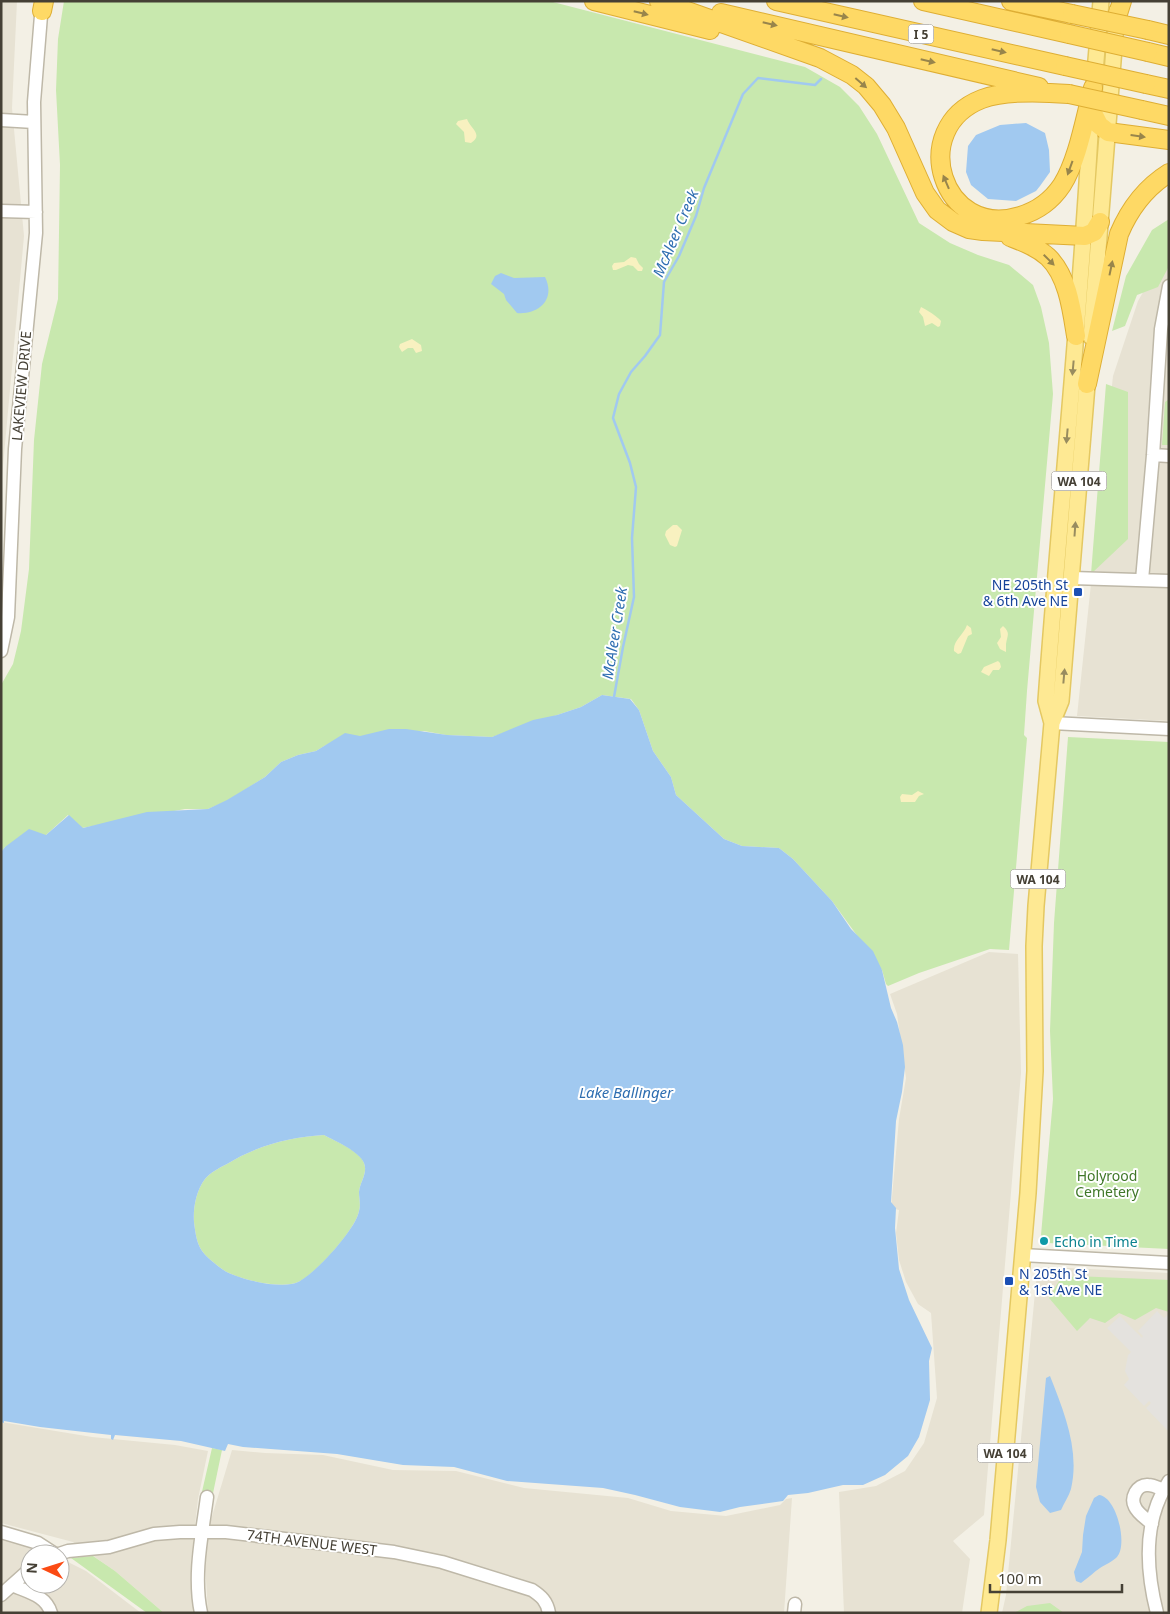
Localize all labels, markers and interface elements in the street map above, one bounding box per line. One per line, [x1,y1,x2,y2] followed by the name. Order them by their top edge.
[634,9,649,17] one-way arrow
[833,12,848,20] one-way arrow
[763,20,778,28] one-way arrow
[908,24,934,44] road number: I 5
[992,47,1007,55] one-way arrow
[921,57,936,65] one-way arrow
[855,77,867,89] one-way arrow
[1131,132,1147,140] one-way arrow
[1066,161,1074,176] one-way arrow
[941,175,949,189] one-way arrow
[648,186,703,280] water label: McAleer Creek
[1043,254,1055,266] one-way arrow
[1108,260,1116,276] one-way arrow
[7,330,35,442] street label: LAKEVIEW DRIVE
[1069,360,1077,376] one-way arrow
[1063,428,1071,444] one-way arrow
[1052,472,1106,491] road number: WA 104
[1072,521,1080,537] one-way arrow
[983,575,1068,610] place label: NE 205th St & 6th Ave NE
[597,585,631,681] water label: McAleer Creek
[1072,586,1084,598] marker: NE 205th St & 6th Ave NE
[1060,668,1068,684] one-way arrow
[1010,870,1066,889] road number: WA 104
[579,1082,674,1102] water label: Lake Ballinger
[1075,1166,1140,1201] park label: Holyrood Cemetery
[1054,1232,1138,1251] place label: Echo in Time
[1038,1235,1050,1247] marker: Echo in Time
[1019,1264,1102,1299] place label: N 205th St & 1st Ave NE
[1003,1275,1015,1287] marker: N 205th St & 1st Ave NE
[978,1444,1032,1462] road number: WA 104
[246,1525,378,1559] street label: 74TH AVENUE WEST
[20,1544,70,1594] north arrow
[22,1562,41,1574] text: N
[990,1562,1122,1594] scale bar
[998,1568,1042,1588] text: 100 m

